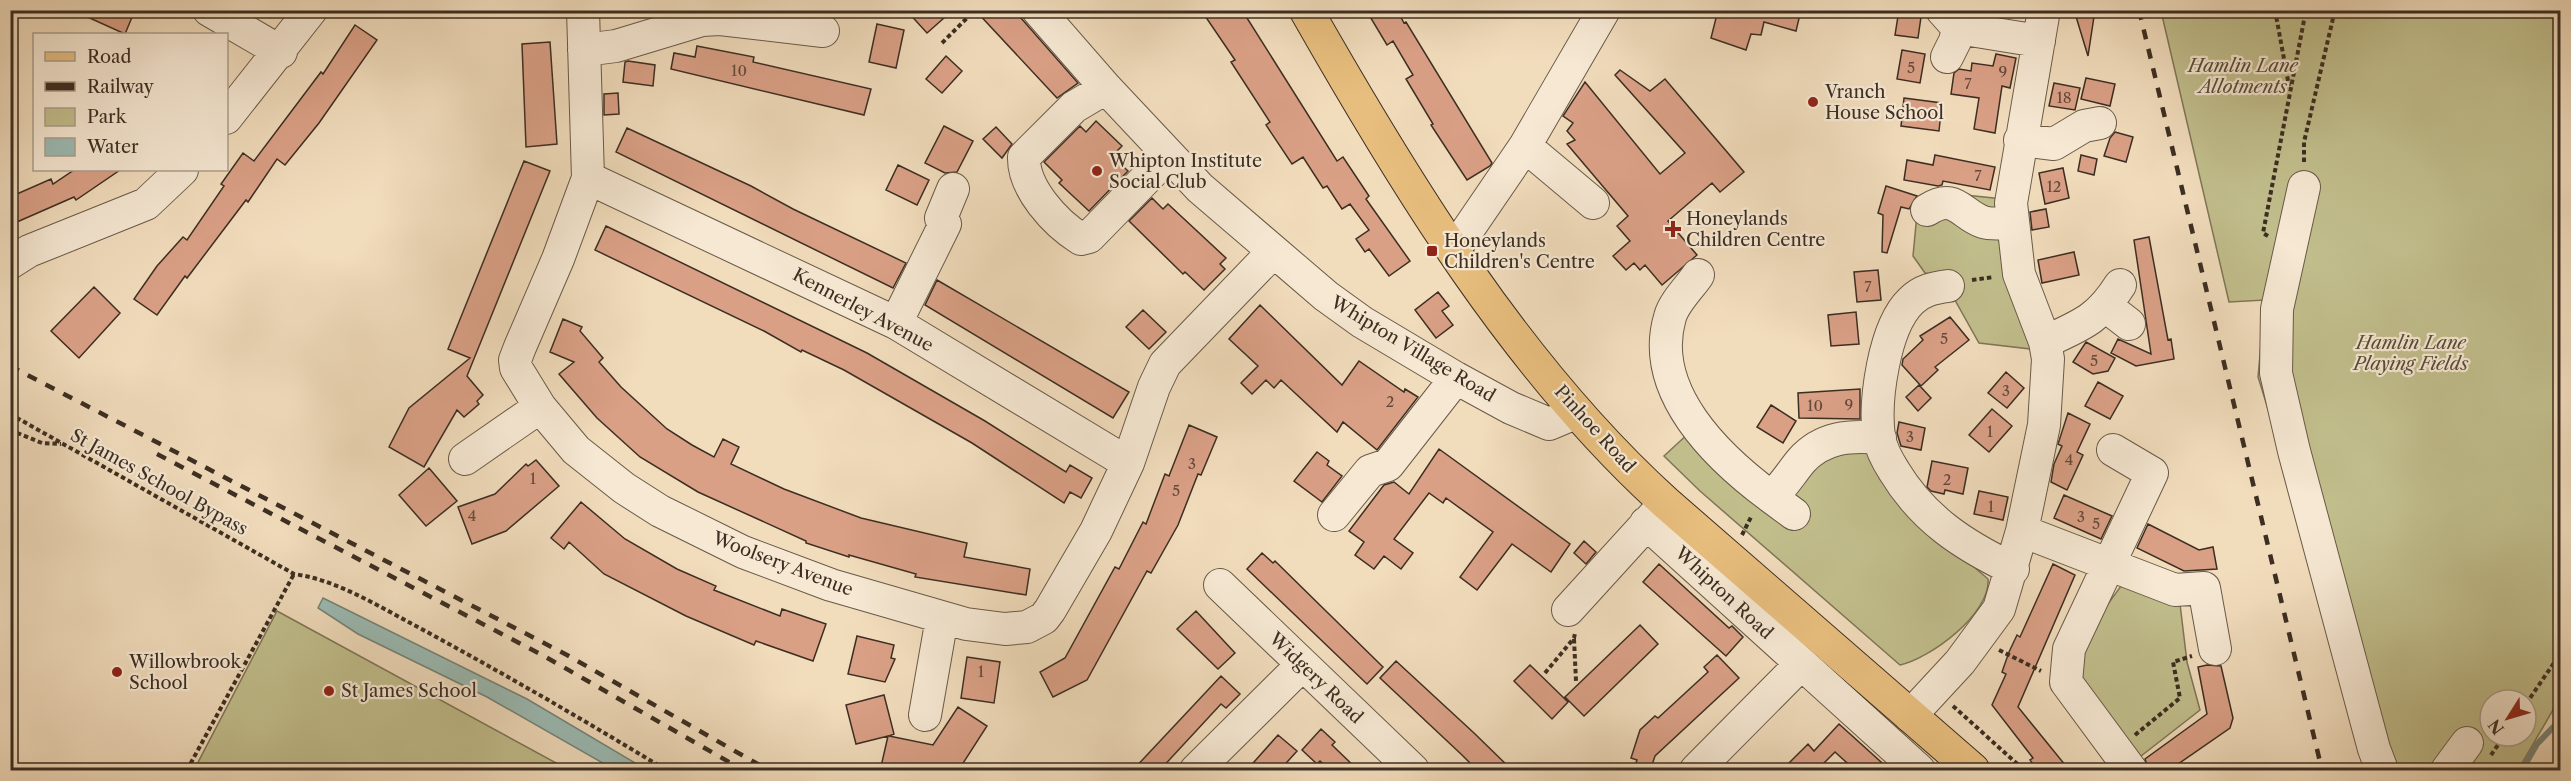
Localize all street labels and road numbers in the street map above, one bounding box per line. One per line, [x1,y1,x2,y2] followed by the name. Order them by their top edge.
[789,264,937,356] street label: Kennerley Avenue
[1326,291,1499,407] street label: Whipton Village Road
[1550,381,1640,477] street label: Pinhoe Road
[66,424,252,540] street label: St James School Bypass
[709,527,856,601] street label: Woolsery Avenue
[1670,541,1778,644] street label: Whipton Road
[1264,627,1368,728] street label: Widgery Road

